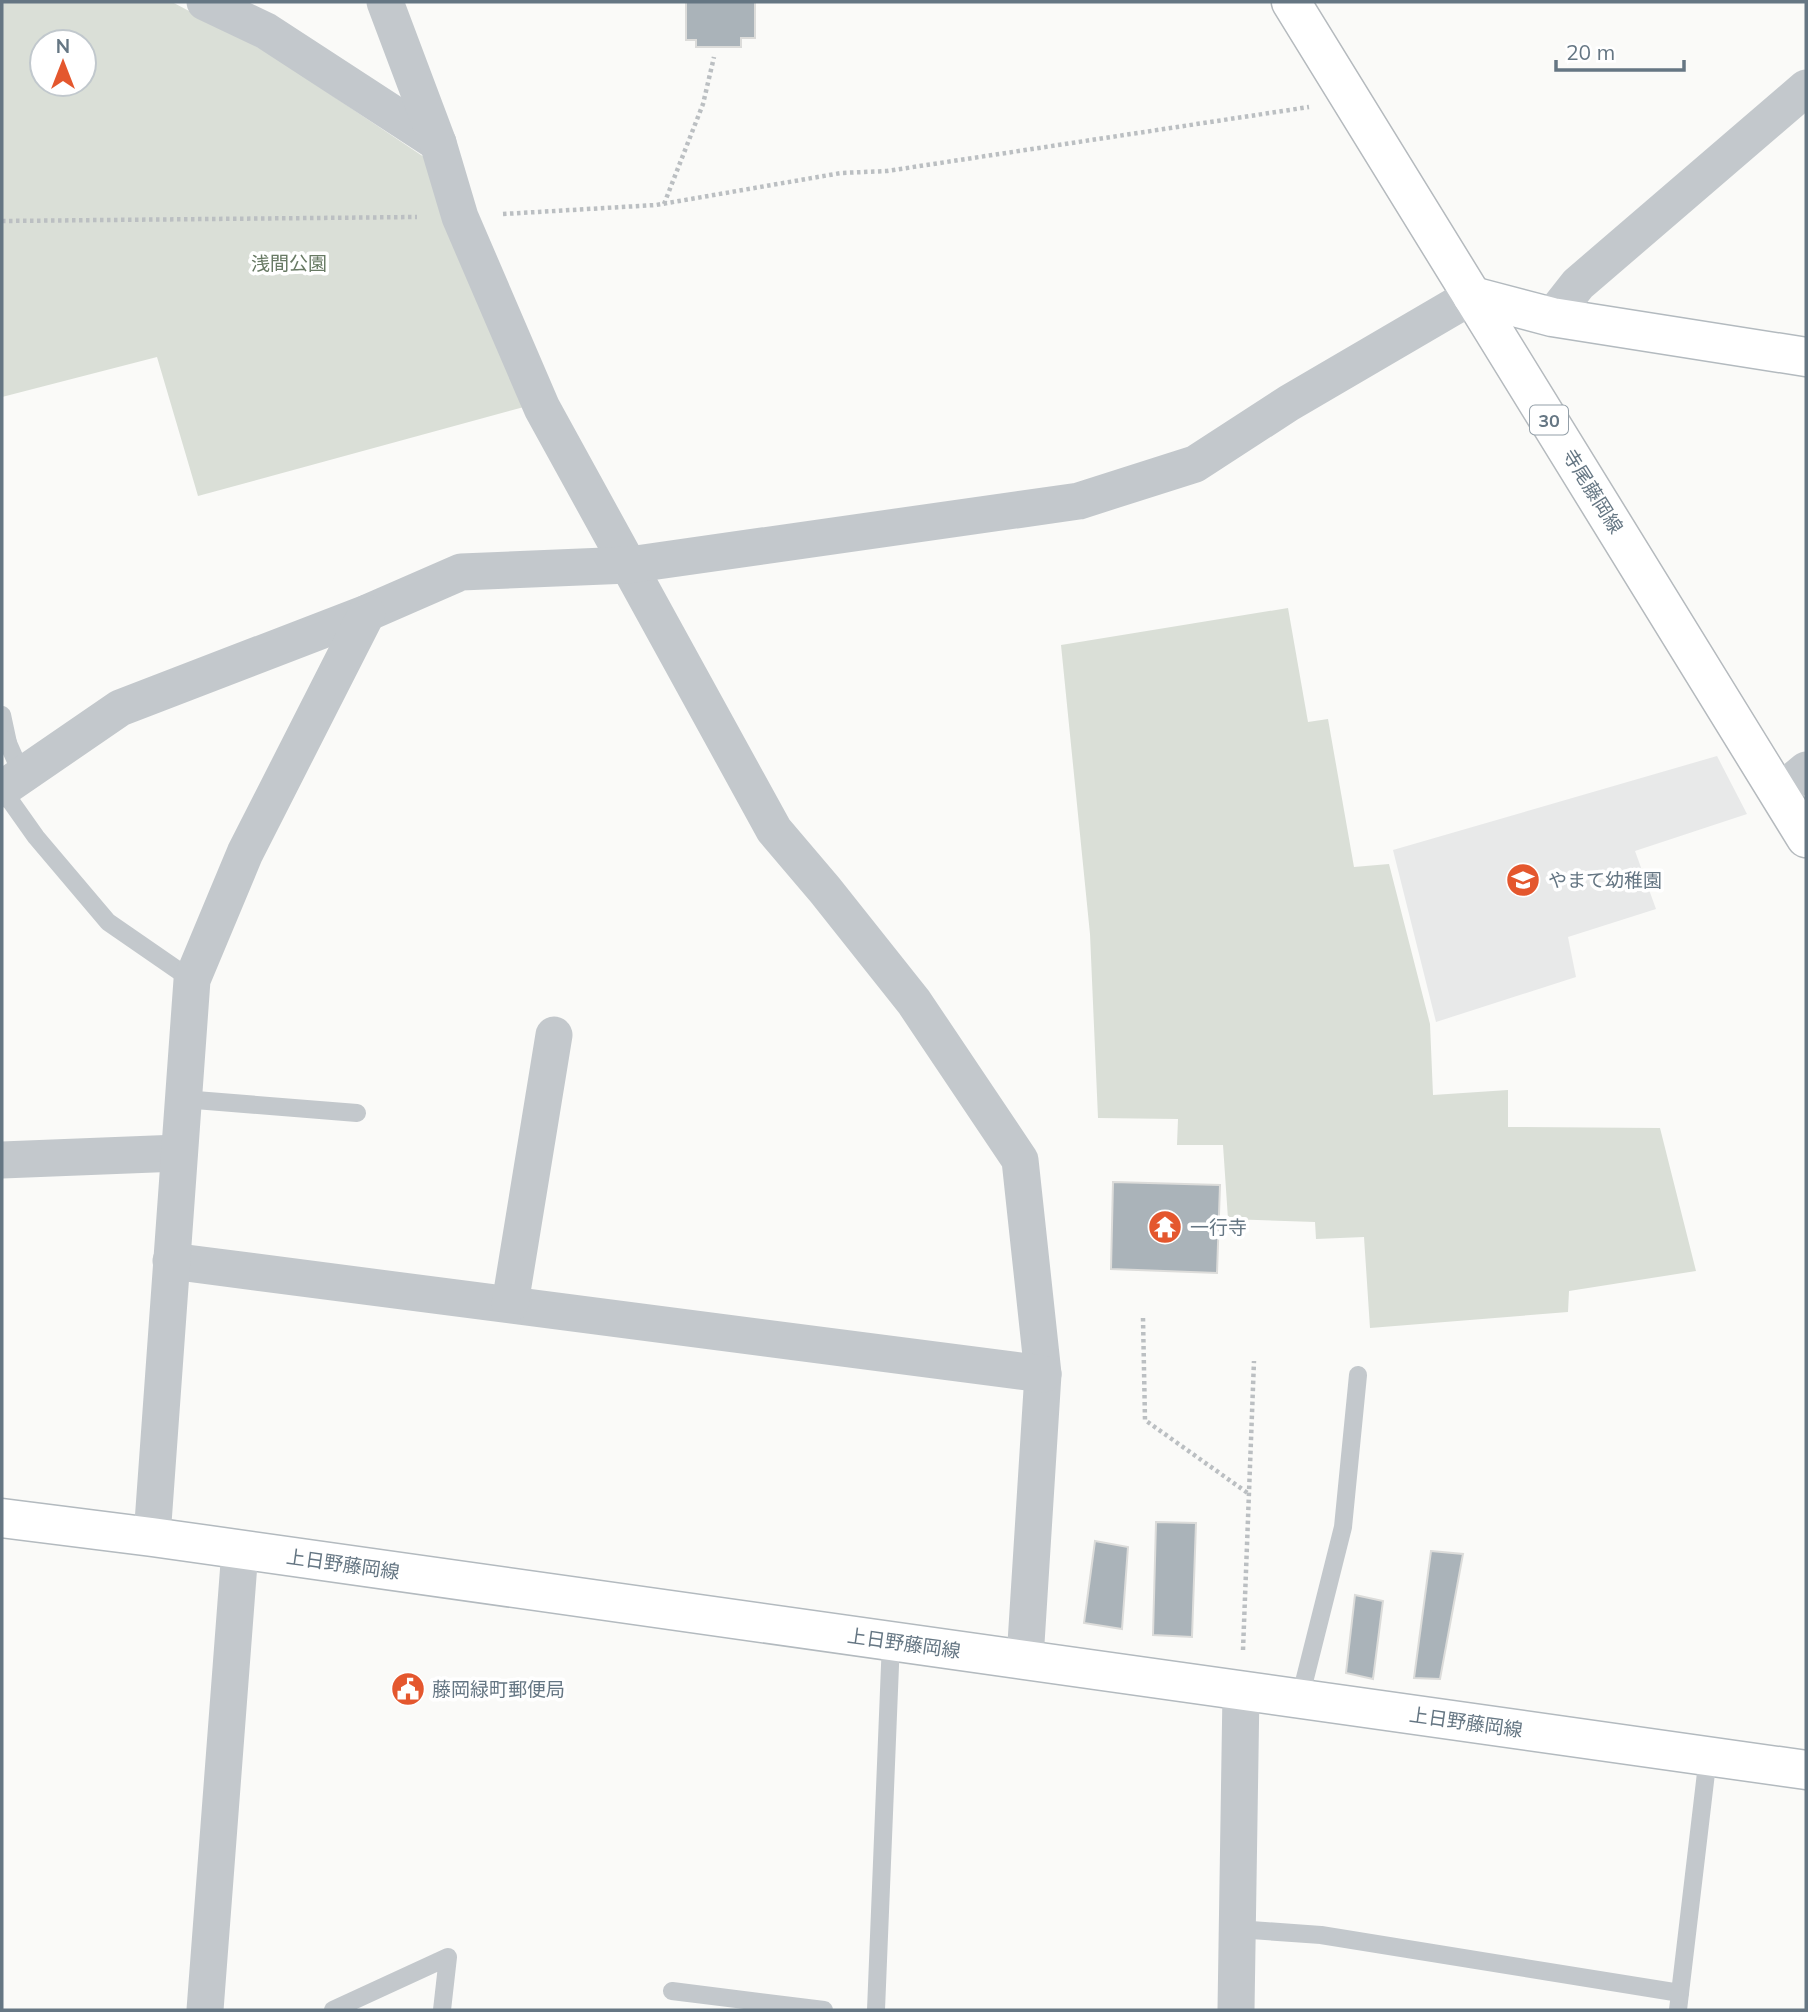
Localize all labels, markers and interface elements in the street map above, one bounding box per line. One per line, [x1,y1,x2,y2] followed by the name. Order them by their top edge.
[28,28,98,98] north arrow
[1556,28,1684,72] scale bar
[56,34,70,58] text: N
[1566,39,1615,65] text: 20 m
[251,251,327,275] park label: 浅間公園
[1530,406,1568,434] road number: 30
[1558,444,1628,538] street label: 寺尾藤岡線
[1504,861,1542,899] school or university icon: やまて幼稚園
[1548,868,1662,892] place label: やまて幼稚園
[1146,1208,1184,1246] temple icon: 一行寺
[1190,1215,1247,1239] place label: 一行寺
[285,1544,401,1584] street label: 上日野藤岡線
[846,1623,962,1663] street label: 上日野藤岡線
[389,1670,427,1708] public building icon: 藤岡緑町郵便局
[432,1677,565,1701] place label: 藤岡緑町郵便局
[1408,1702,1524,1742] street label: 上日野藤岡線

